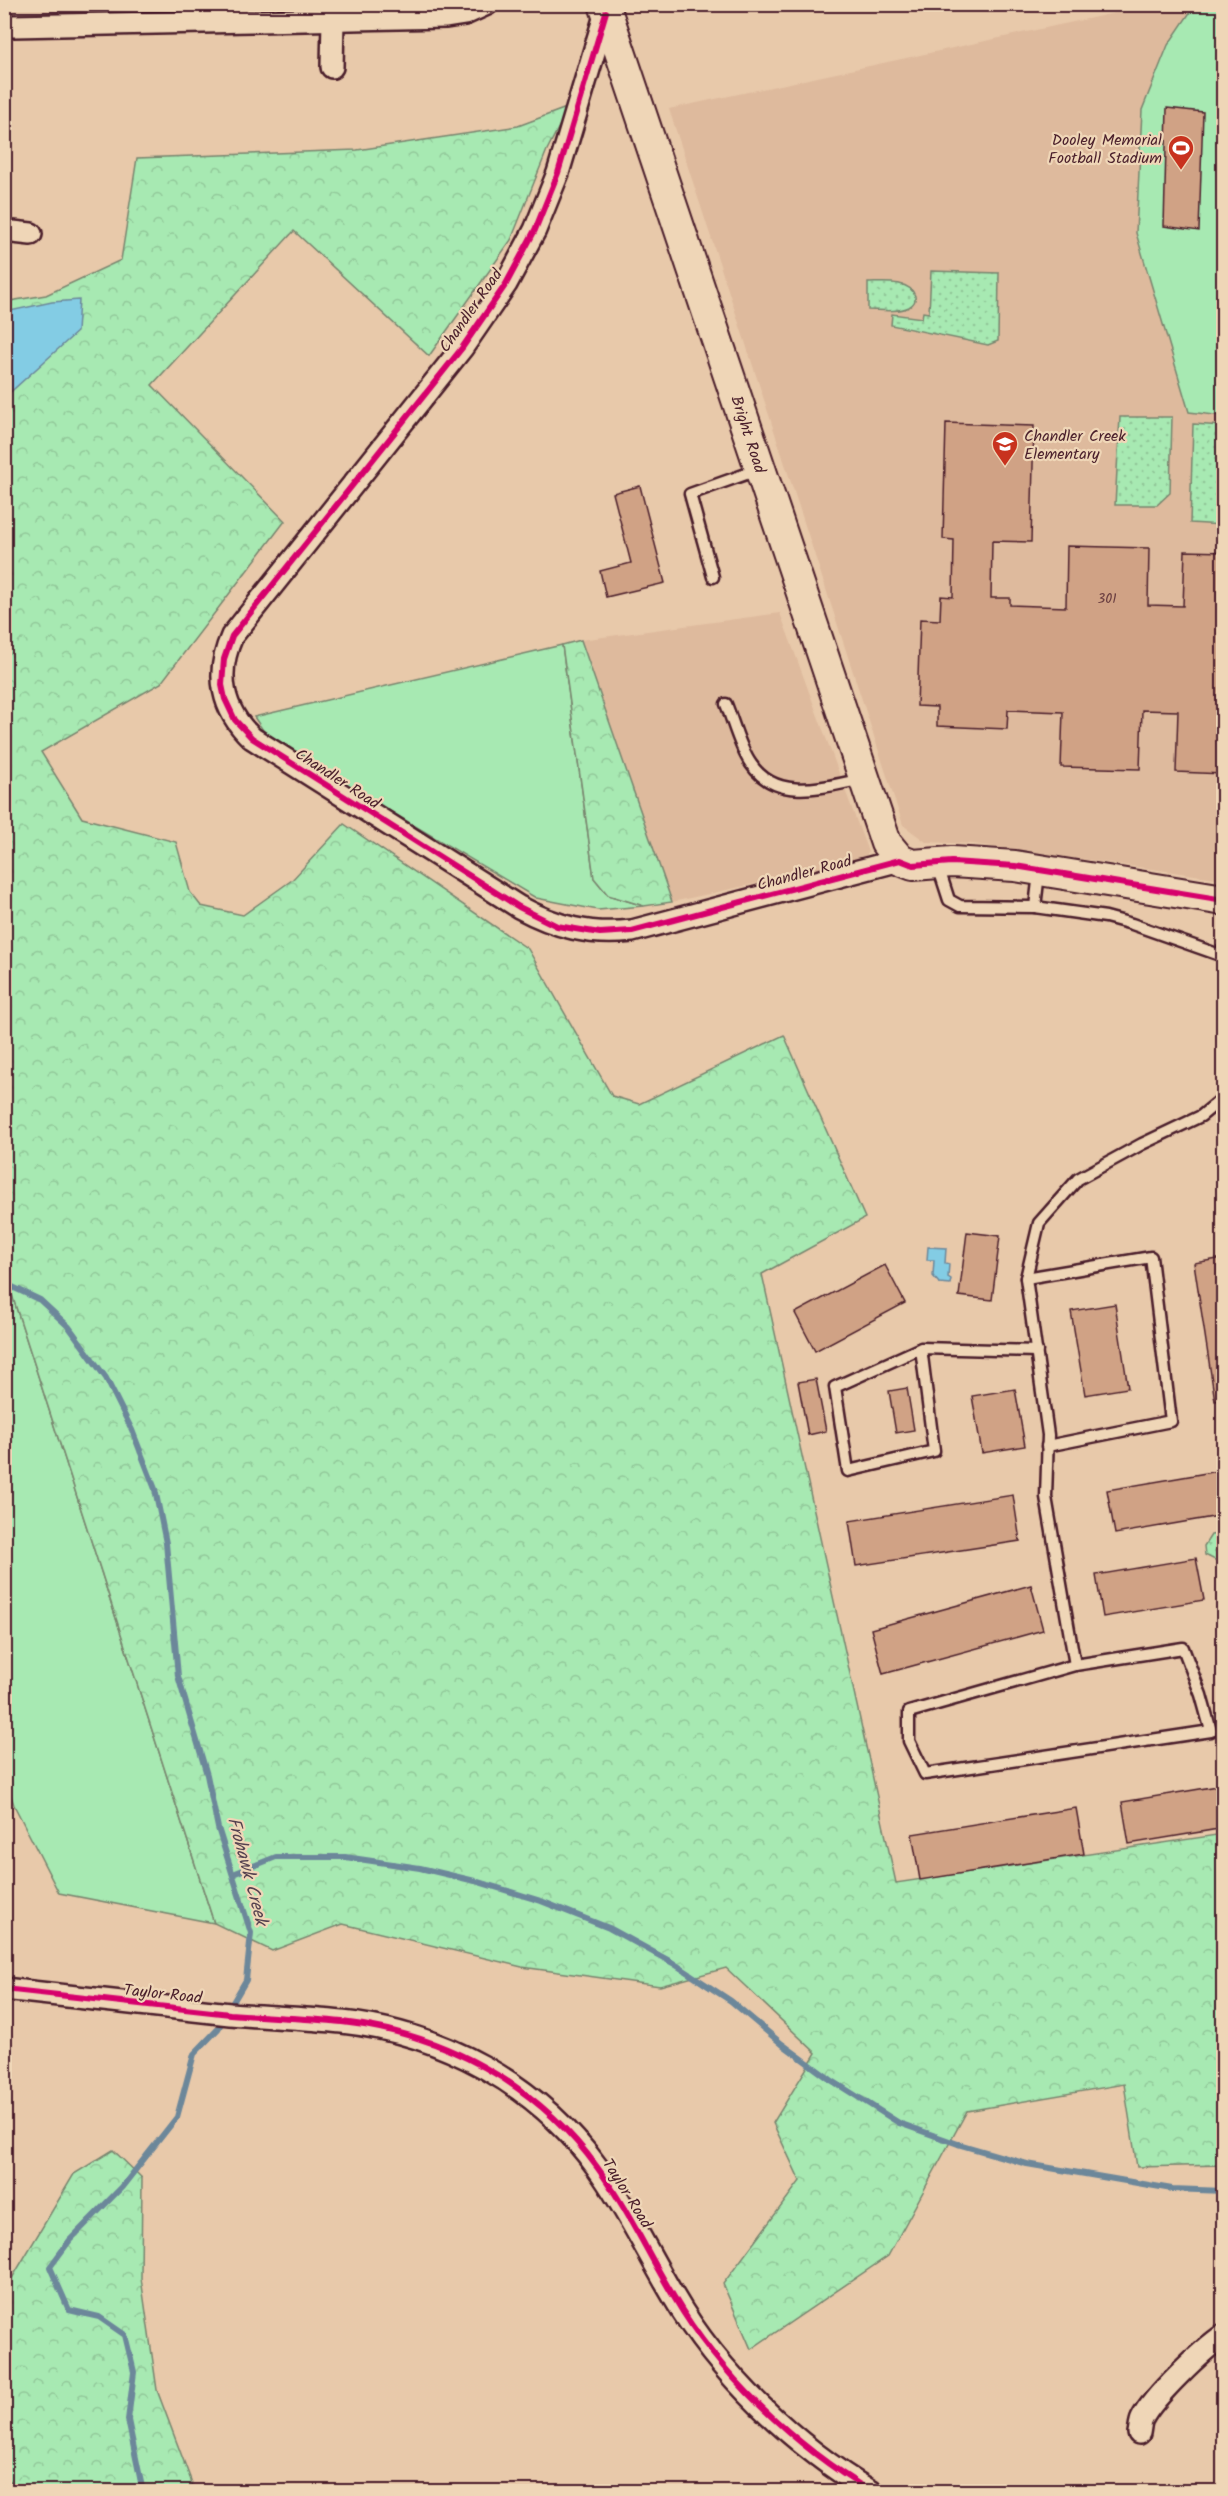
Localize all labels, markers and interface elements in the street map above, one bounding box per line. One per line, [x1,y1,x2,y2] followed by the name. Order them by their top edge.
[1048,128,1162,171] place label: Dooley Memorial Football Stadium
[1166,133,1196,171] sports icon: Dooley Memorial Football Stadium
[433,263,510,358] street label: Chandler Road
[723,392,772,477] street label: Bright Road
[1024,424,1126,467] place label: Chandler Creek Elementary
[990,429,1020,467] school or university icon: Chandler Creek Elementary
[1097,588,1117,610] house number: 301
[290,742,386,817] street label: Chandler Road
[754,849,855,898] street label: Chandler Road
[218,1814,276,1931] water label: Frohawk Creek
[122,1978,204,2011] street label: Taylor Road
[595,2154,659,2235] street label: Taylor Road

